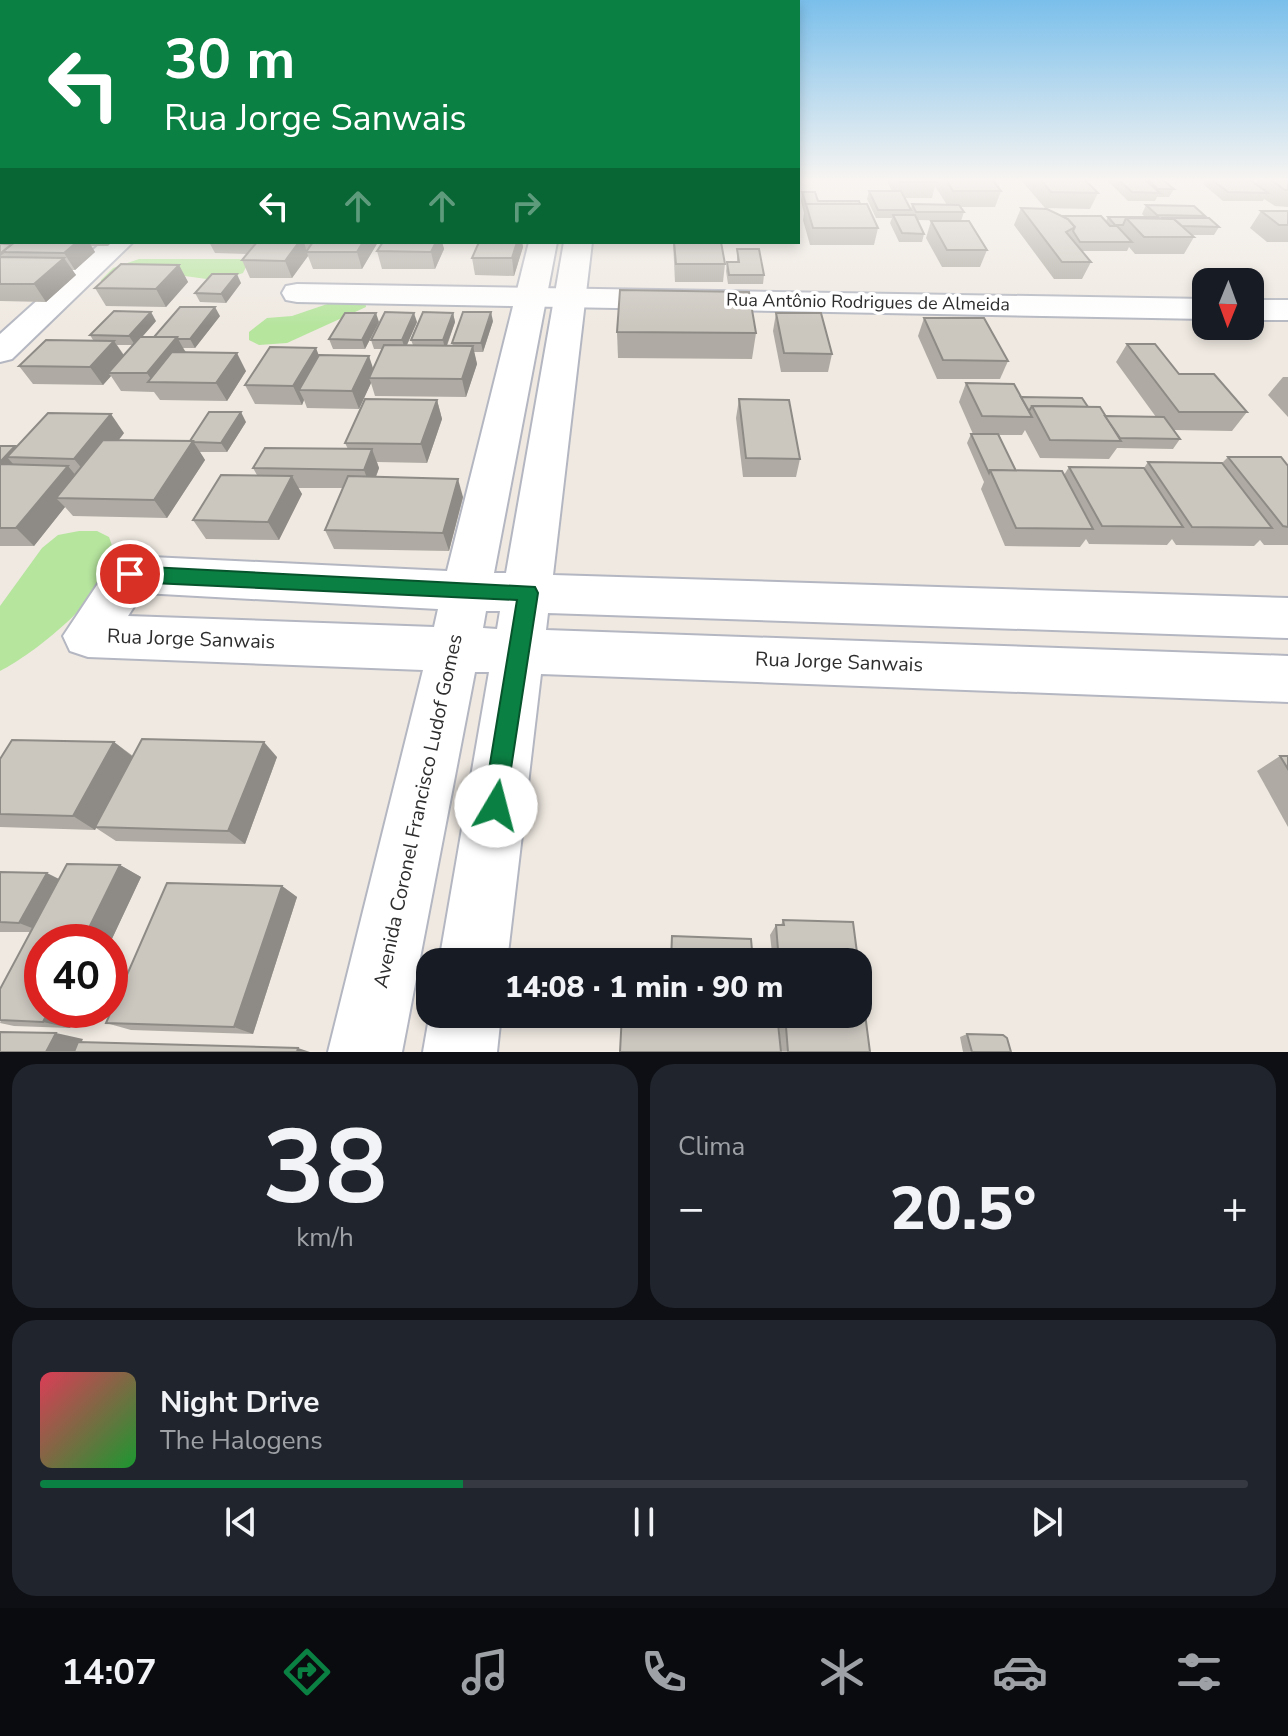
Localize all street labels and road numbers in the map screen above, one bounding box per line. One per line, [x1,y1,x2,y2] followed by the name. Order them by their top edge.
[726,288,1010,316] street label: Rua Antônio Rodrigues de Almeida
[107,623,275,655] street label: Rua Jorge Sanwais
[367,631,469,991] street label: Avenida Coronel Francisco Ludof Gomes
[755,646,923,678] street label: Rua Jorge Sanwais

